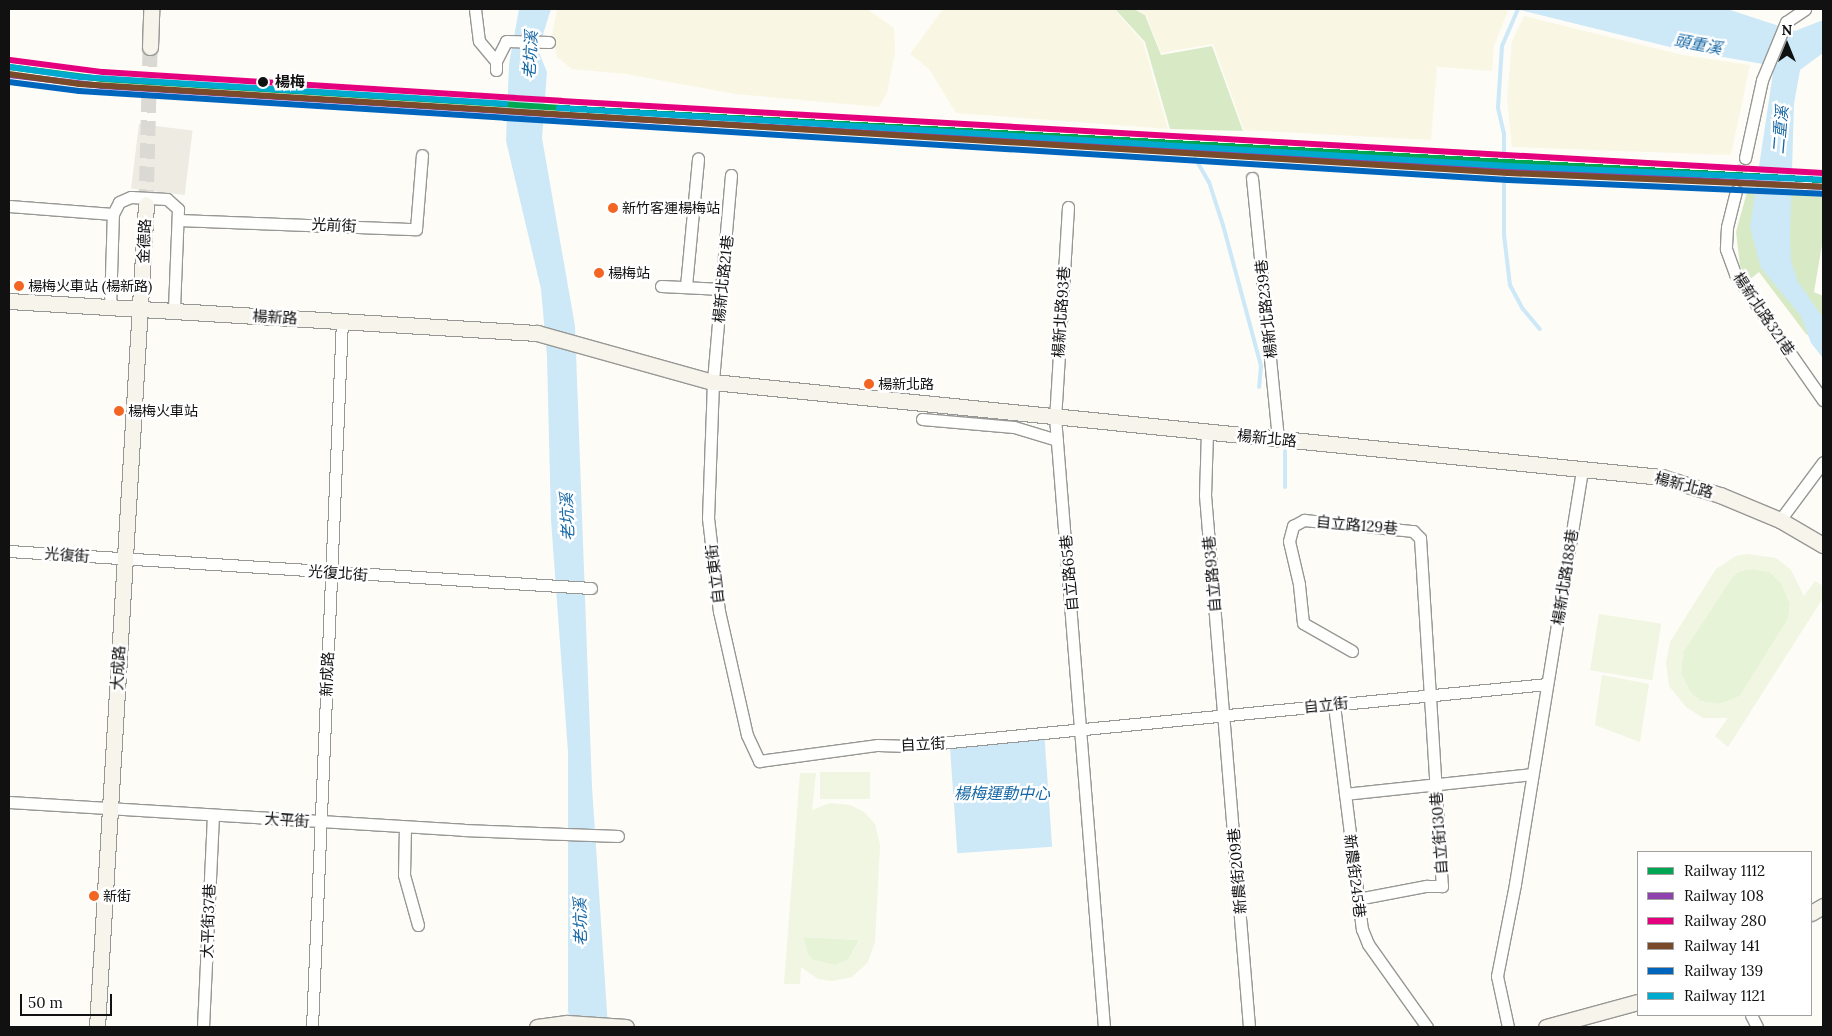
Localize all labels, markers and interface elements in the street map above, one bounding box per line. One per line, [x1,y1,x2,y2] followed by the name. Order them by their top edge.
[1762,20,1812,70] north arrow
[1782,21,1792,39] text: N
[1673,30,1723,58] water label: 頭重溪
[519,31,541,79] water label: 老坑溪
[275,73,305,91] place label: 楊梅
[255,74,271,90] marker: 楊梅
[1768,105,1792,155] water label: 二重溪
[622,200,720,216] place label: 新竹客運楊梅站
[608,203,618,213] marker: 新竹客運楊梅站
[311,215,357,235] street label: 光前街
[134,218,154,264] street label: 金德路
[709,234,737,324] street label: 楊新北路21巷
[1252,258,1280,360] street label: 楊新北路239巷
[608,265,650,281] place label: 楊梅站
[1049,265,1073,359] street label: 楊新北路93巷
[594,268,604,278] marker: 楊梅站
[1729,269,1799,359] street label: 楊新北路321巷
[28,278,152,294] place label: 楊梅火車站 (楊新路)
[14,281,24,291] marker: 楊梅火車站 (楊新路)
[252,307,298,327] street label: 楊新路
[878,376,934,392] place label: 楊新北路
[864,379,874,389] marker: 楊新北路
[128,403,198,419] place label: 楊梅火車站
[114,406,124,416] marker: 楊梅火車站
[1236,426,1298,450] street label: 楊新北路
[1653,469,1715,501] street label: 楊新北路
[557,493,577,541] water label: 老坑溪
[1315,512,1399,538] street label: 自立路129巷
[1548,528,1582,626] street label: 楊新北路188巷
[1057,534,1081,612] street label: 自立路65巷
[1200,535,1224,613] street label: 自立路93巷
[702,543,728,605] street label: 自立東街
[44,544,90,566] street label: 光復街
[307,562,369,584] street label: 光復北街
[108,645,128,691] street label: 大成路
[317,651,337,697] street label: 新成路
[1303,694,1349,716] street label: 自立街
[900,734,946,754] street label: 自立街
[954,783,1050,803] water label: 楊梅運動中心
[1427,791,1451,875] street label: 自立街130巷
[264,809,310,831] street label: 大平街
[1224,827,1250,915] street label: 新農街209巷
[1341,833,1369,919] street label: 新農街245巷
[1637,851,1812,1016] legend
[1684,861,1765,880] text: Railway 1112
[198,883,218,959] street label: 大平街37巷
[1684,886,1764,905] text: Railway 108
[103,888,131,904] place label: 新街
[89,891,99,901] marker: 新街
[570,898,590,946] water label: 老坑溪
[1684,911,1767,930] text: Railway 280
[1684,936,1760,955] text: Railway 141
[1684,961,1763,980] text: Railway 139
[22,984,115,1016] scale bar
[1684,986,1765,1005] text: Railway 1121
[28,993,63,1012] text: 50 m

